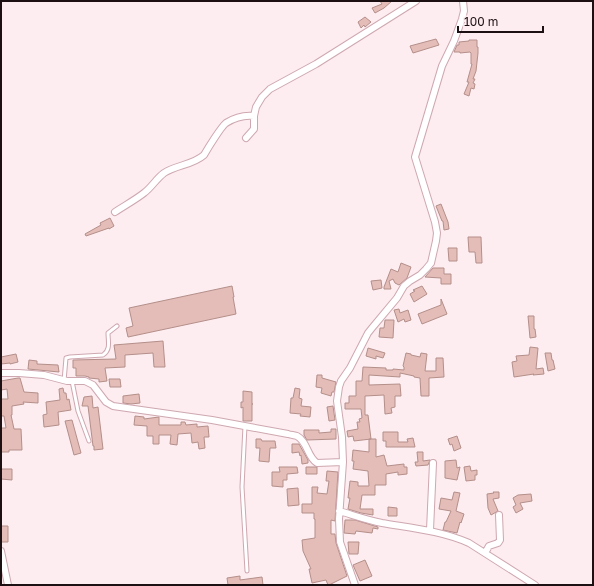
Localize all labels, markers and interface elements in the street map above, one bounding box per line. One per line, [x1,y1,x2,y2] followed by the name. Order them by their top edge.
[458,8,543,34] scale bar
[464,14,498,29] text: 100 m

